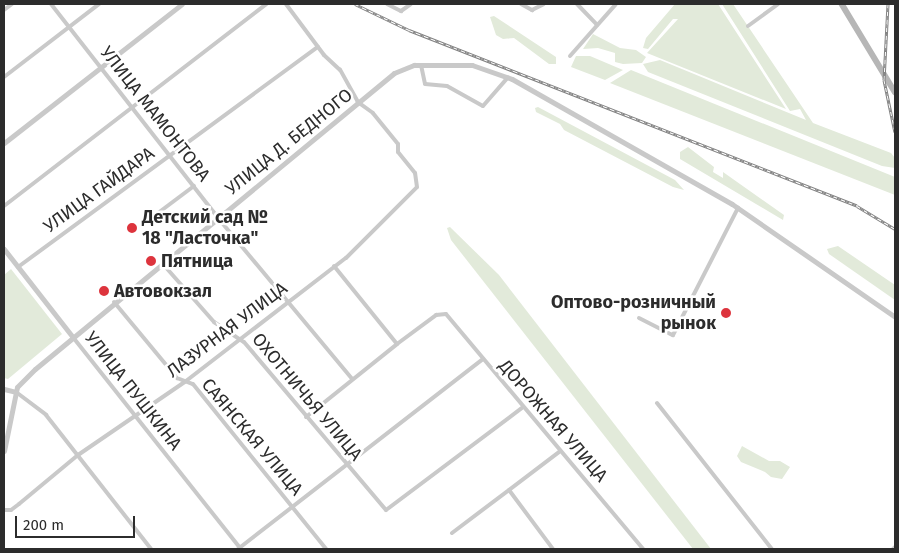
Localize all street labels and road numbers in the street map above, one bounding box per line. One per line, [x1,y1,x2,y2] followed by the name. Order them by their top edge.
[95,42,215,186] street label: УЛИЦА МАМОНТОВА
[221,84,357,200] street label: УЛИЦА Д. БЕДНОГО
[39,143,159,237] street label: УЛИЦА ГАЙДАРА
[162,278,292,382] street label: ЛАЗУРНАЯ УЛИЦА
[80,327,186,455] street label: УЛИЦА ПУШКИНА
[247,329,367,465] street label: ОХОТНИЧЬЯ УЛИЦА
[494,355,612,487] street label: ДОРОЖНАЯ УЛИЦА
[197,374,307,500] street label: САЯНСКАЯ УЛИЦА

